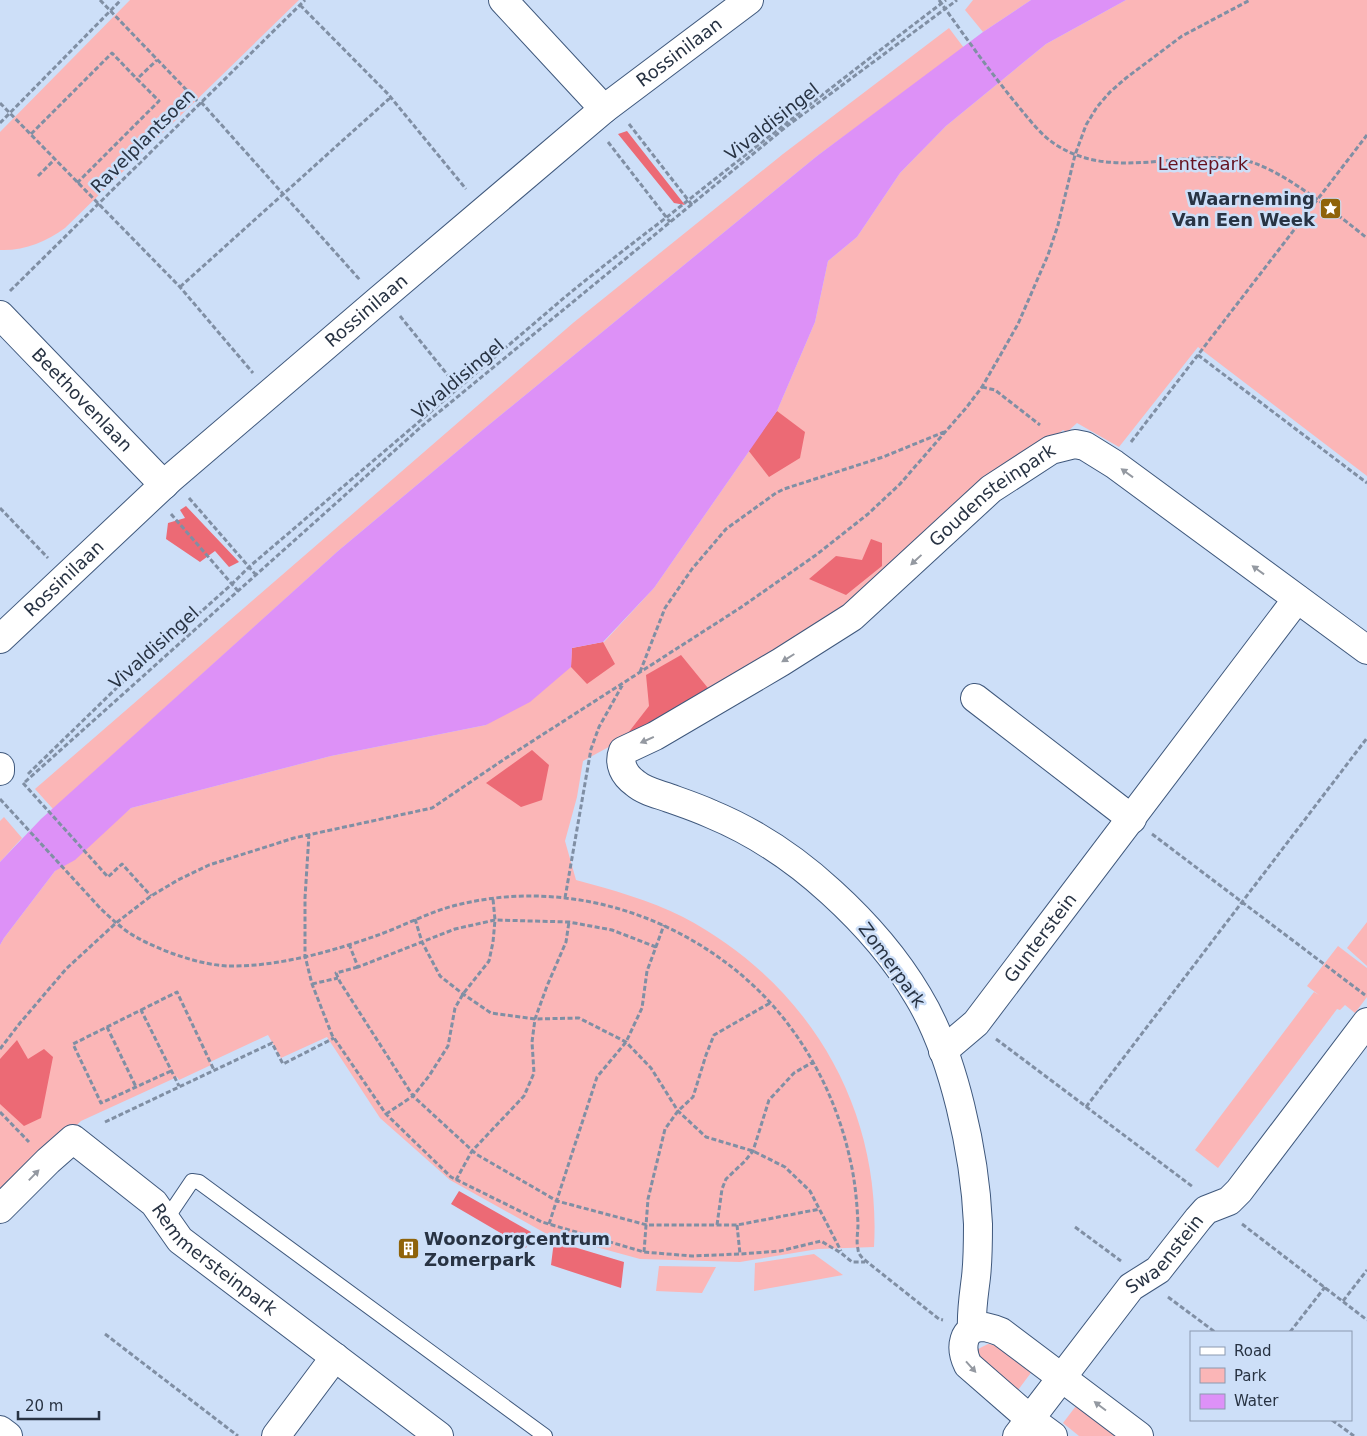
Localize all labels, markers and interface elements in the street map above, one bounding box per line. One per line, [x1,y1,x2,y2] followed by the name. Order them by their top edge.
[632,13,726,91] street label: Rossinilaan
[721,78,823,165] street label: Vivaldisingel
[86,84,199,197] street label: Ravelplantsoen
[1158,153,1249,174] park label: Lentepark
[1172,188,1316,230] place label: Waarneming Van Een Week
[1319,197,1343,221] place icon: Waarneming Van Een Week
[321,270,411,351] street label: Rossinilaan
[408,334,508,423] street label: Vivaldisingel
[28,343,137,456] street label: Beethovenlaan
[925,439,1059,551] street label: Goudensteinpark
[1120,468,1134,478] one-way arrow
[20,536,108,621] street label: Rossinilaan
[910,554,923,565] one-way arrow
[1251,565,1265,575] one-way arrow
[105,602,203,693] street label: Vivaldisingel
[781,653,794,663] one-way arrow
[640,736,654,744] one-way arrow
[1000,889,1080,986] street label: Gunterstein
[855,918,931,1012] street label: Zomerpark
[28,1169,40,1181] one-way arrow
[148,1199,282,1320] street label: Remmersteinpark
[1121,1210,1207,1298] street label: Swaenstein
[424,1228,610,1270] place label: Woonzorgcentrum Zomerpark
[396,1237,420,1261] building icon: Woonzorgcentrum Zomerpark
[1190,1331,1352,1421] legend
[1234,1342,1272,1360] text: Road
[965,1360,977,1372] one-way arrow
[1234,1367,1267,1385] text: Park
[18,1388,99,1420] scale bar
[1234,1392,1279,1410] text: Water
[25,1397,63,1415] text: 20 m
[1094,1401,1107,1412] one-way arrow

